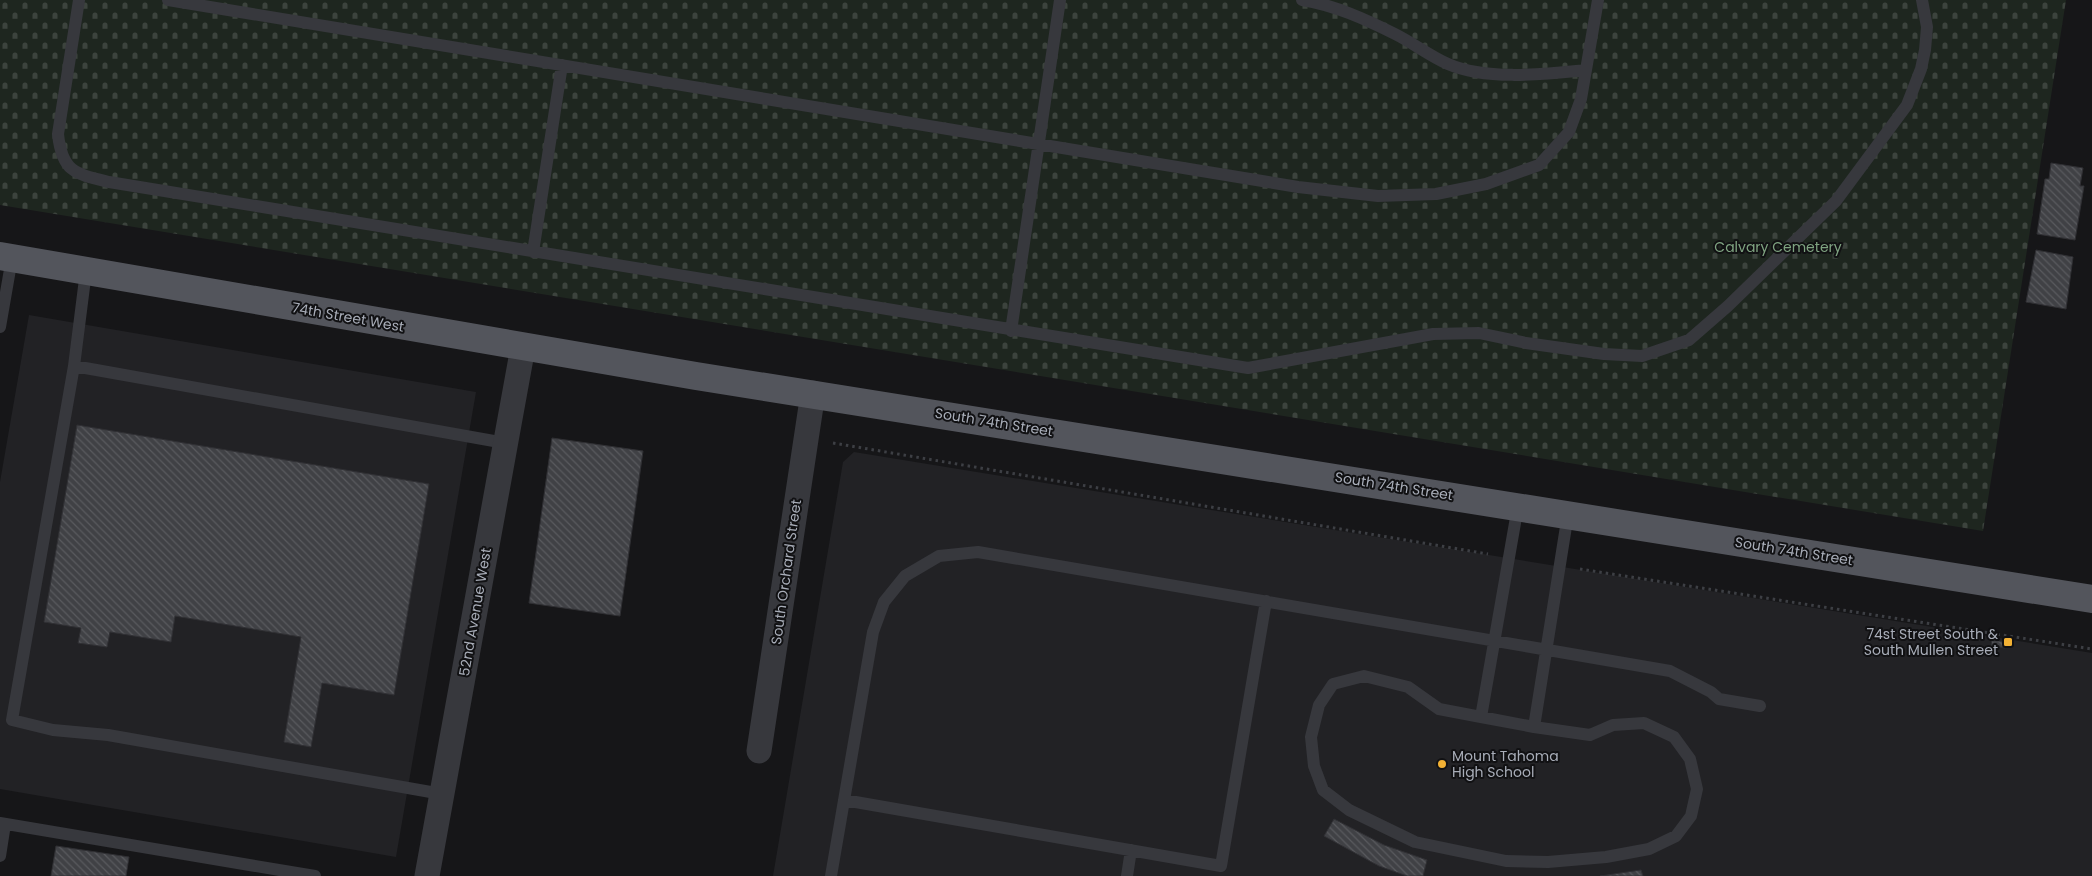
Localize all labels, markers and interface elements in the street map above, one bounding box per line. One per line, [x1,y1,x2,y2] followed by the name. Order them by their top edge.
[1714,237,1842,257] park label: Calvary Cemetery
[290,297,406,337] street label: 74th Street West
[934,403,1054,441] street label: South 74th Street
[1334,467,1454,505] street label: South 74th Street
[766,498,806,646] street label: South Orchard Street
[1734,532,1854,570] street label: South 74th Street
[454,546,496,678] street label: 52nd Avenue West
[1864,624,1999,660] place label: 74st Street South & South Mullen Street
[2002,636,2014,648] marker: 74st Street South & South Mullen Street
[1452,746,1559,782] place label: Mount Tahoma High School
[1436,758,1448,770] marker: Mount Tahoma High School

